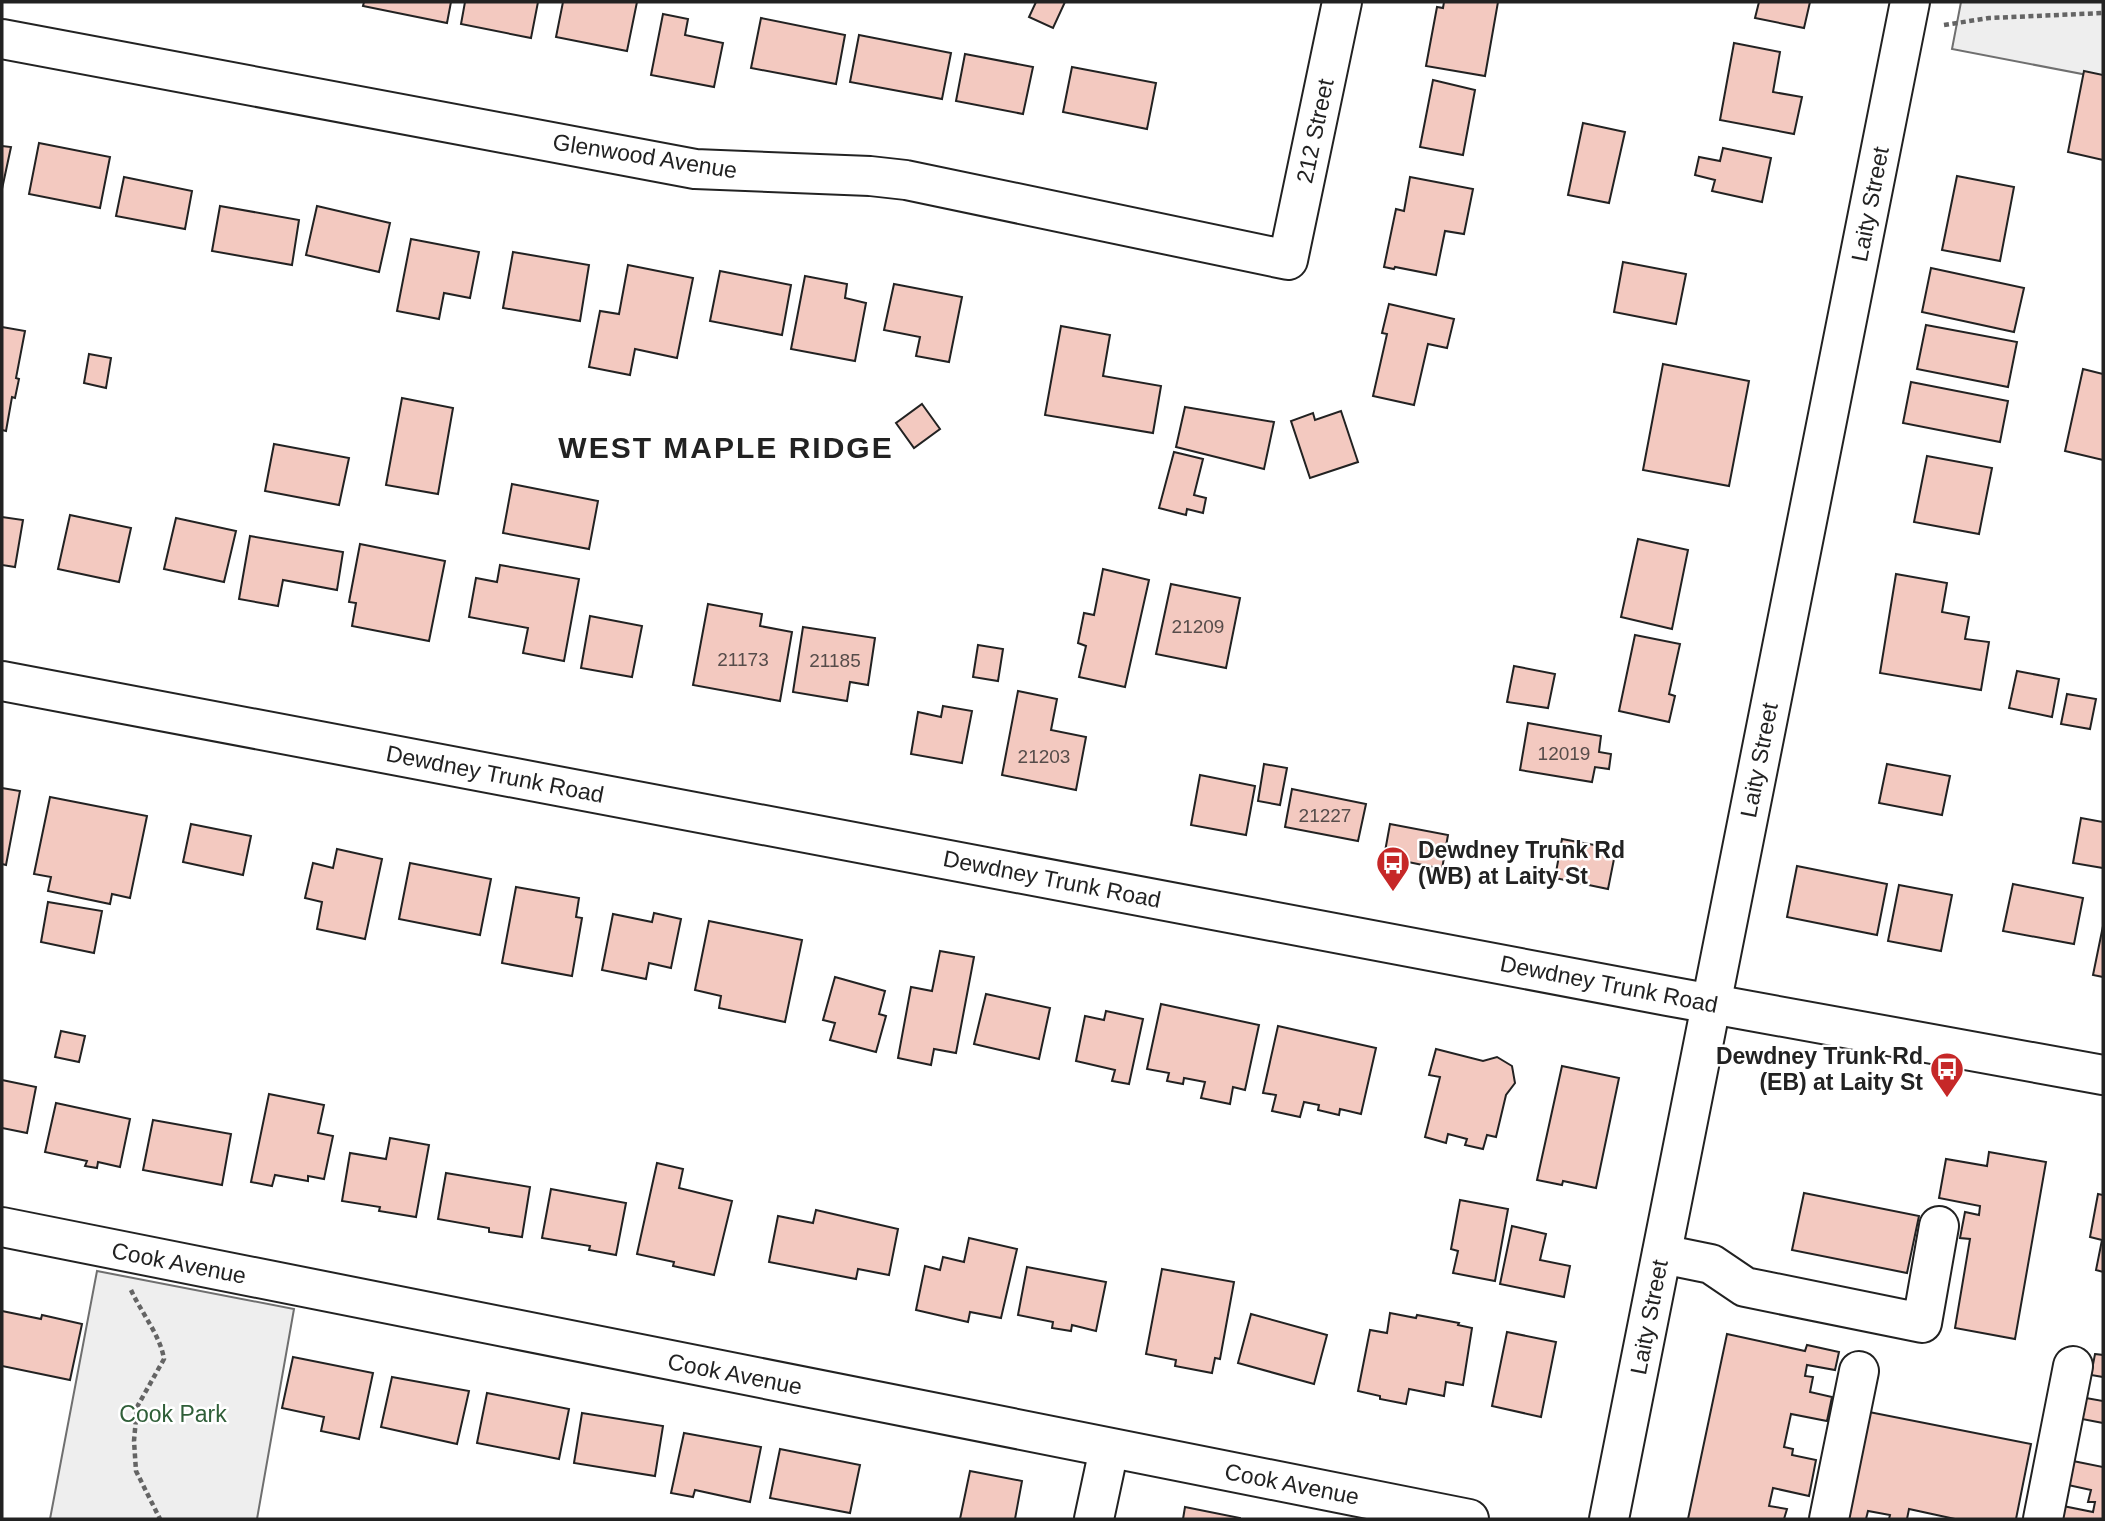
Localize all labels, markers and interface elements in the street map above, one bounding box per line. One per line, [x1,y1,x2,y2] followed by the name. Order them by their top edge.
[1291,76,1339,186] street label: 212 Street
[551,129,739,183] street label: Glenwood Avenue
[1846,144,1894,264] street label: Laity Street
[558,431,894,464] district label: WEST MAPLE RIDGE
[1172,616,1224,637] house number: 21209
[717,649,769,670] house number: 21173
[809,650,861,671] house number: 21185
[1735,700,1783,820] street label: Laity Street
[384,740,606,808] street label: Dewdney Trunk Road
[1538,743,1590,764] house number: 12019
[1018,746,1070,767] house number: 21203
[1299,805,1351,826] house number: 21227
[1418,837,1625,889] place label: Dewdney Trunk Rd (WB) at Laity St
[1374,844,1412,893] bus stop icon: Dewdney Trunk Rd (WB) at Laity St
[941,845,1163,913] street label: Dewdney Trunk Road
[1498,950,1720,1018] street label: Dewdney Trunk Road
[1716,1043,1923,1095] place label: Dewdney Trunk Rd (EB) at Laity St
[1928,1050,1966,1099] bus stop icon: Dewdney Trunk Rd (EB) at Laity St
[110,1237,248,1289] street label: Cook Avenue
[1625,1257,1673,1377] street label: Laity Street
[666,1348,804,1400] street label: Cook Avenue
[119,1401,227,1427] park label: Cook Park
[1223,1458,1361,1510] street label: Cook Avenue

